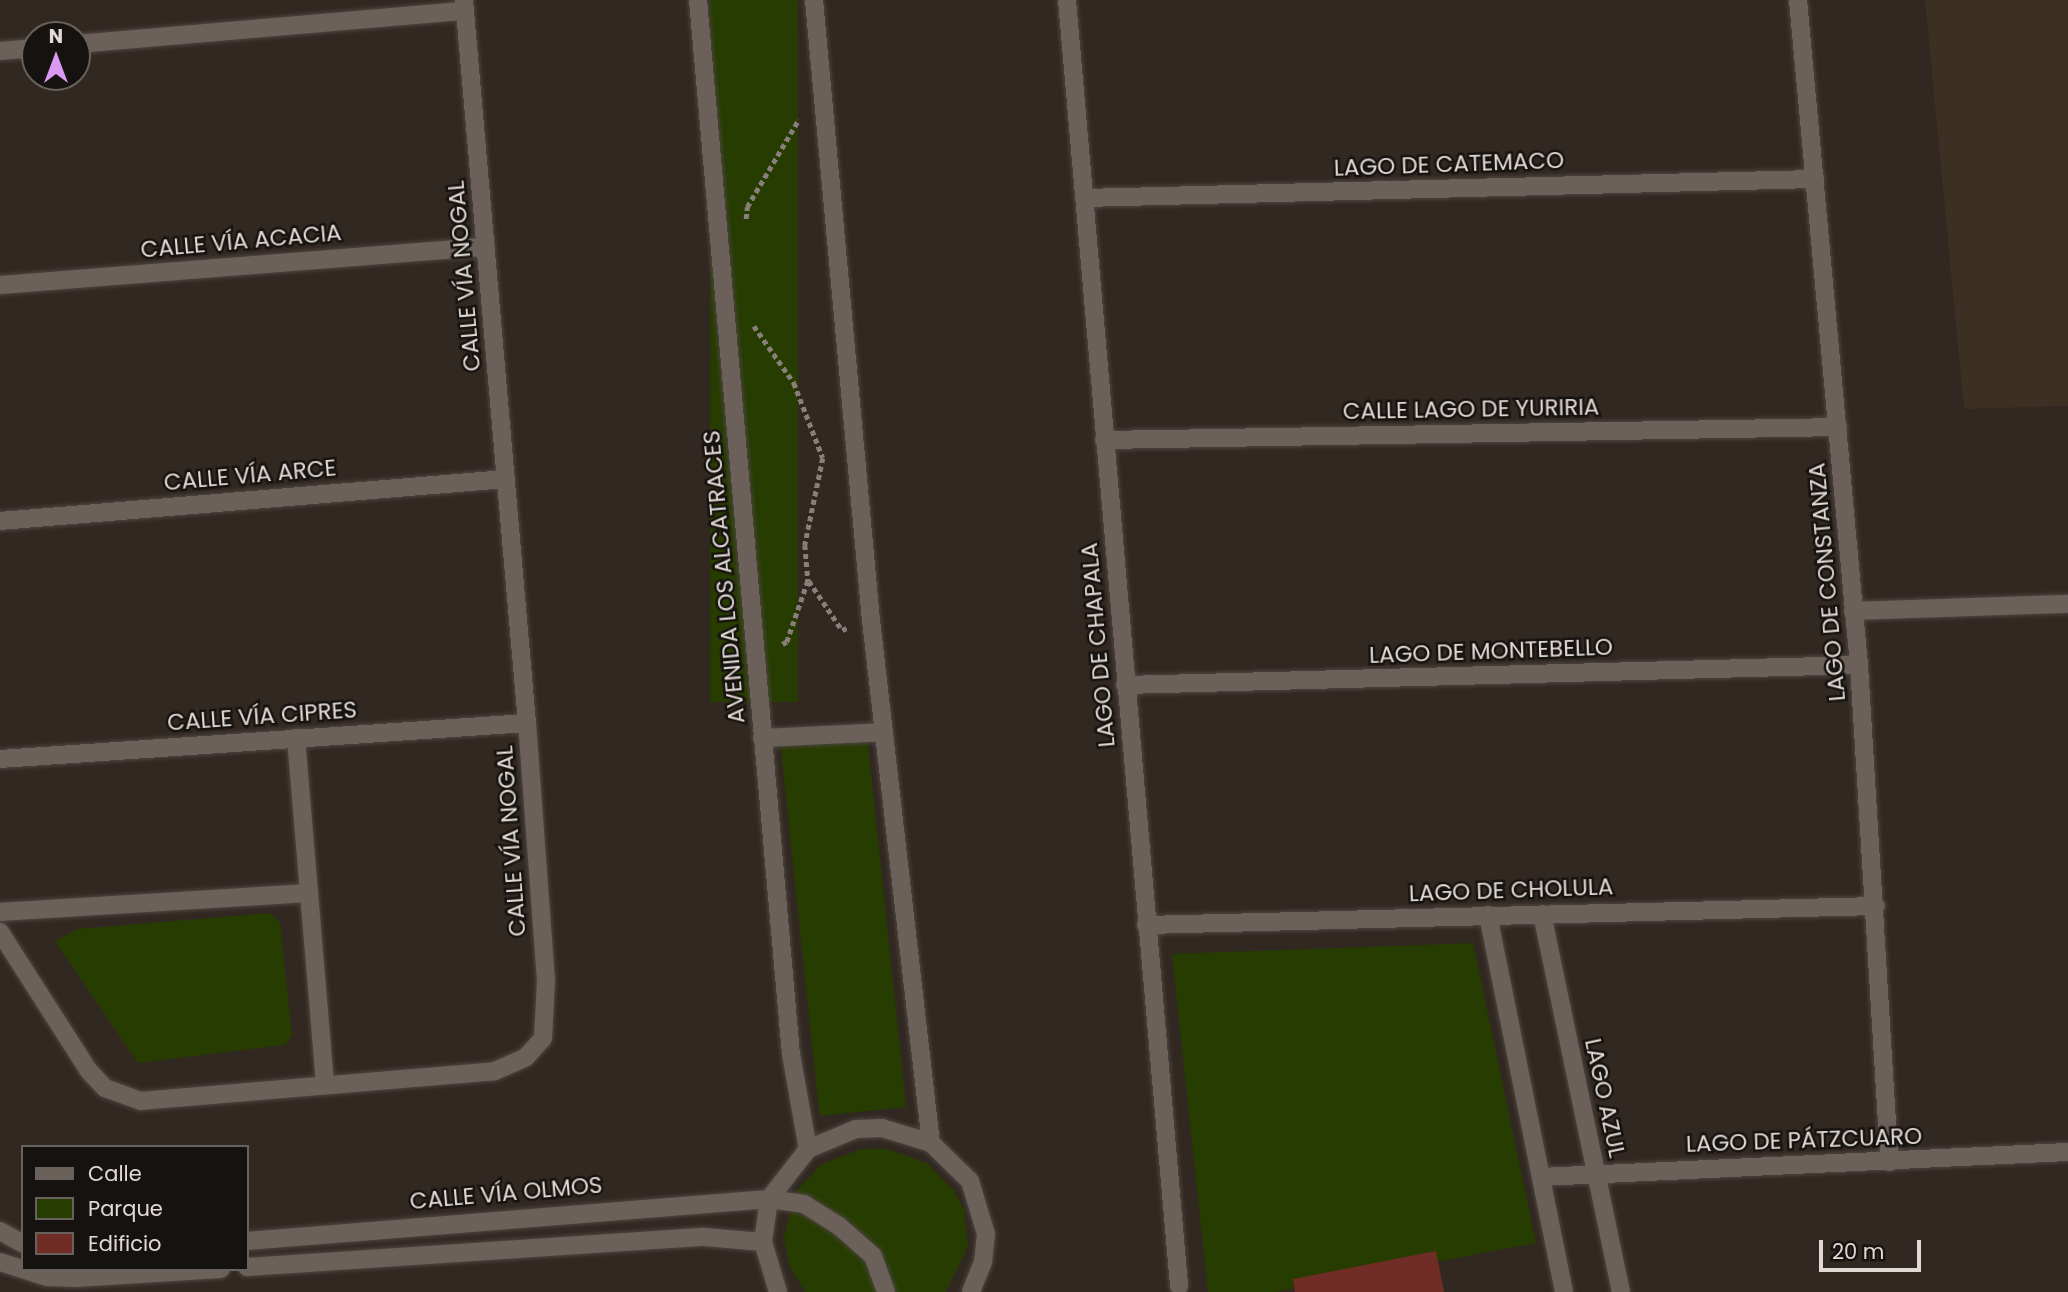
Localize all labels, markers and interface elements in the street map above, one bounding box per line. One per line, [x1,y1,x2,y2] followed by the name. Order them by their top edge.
[21,21,91,91] north arrow
[49,23,63,50] text: N
[1333,146,1565,182] street label: LAGO DE CATEMACO
[442,179,486,373] street label: CALLE VÍA NOGAL
[139,218,343,264] street label: CALLE VÍA ACACIA
[1342,393,1600,425] street label: CALLE LAGO DE YURIRIA
[697,429,751,725] street label: AVENIDA LOS ALCATRACES
[163,454,337,496] street label: CALLE VÍA ARCE
[1803,462,1851,702] street label: LAGO DE CONSTANZA
[1075,542,1121,748] street label: LAGO DE CHAPALA
[1369,633,1613,669] street label: LAGO DE MONTEBELLO
[166,696,358,736] street label: CALLE VÍA CIPRES
[491,745,531,937] street label: CALLE VÍA NOGAL
[1408,873,1614,907] street label: LAGO DE CHOLULA
[1579,1036,1631,1160] street label: LAGO AZUL
[1685,1122,1923,1158] street label: LAGO DE PÁTZCUARO
[21,1145,248,1271] legend
[88,1159,142,1188] text: Calle
[409,1171,603,1215] street label: CALLE VÍA OLMOS
[88,1194,163,1223] text: Parque
[1823,1226,1924,1270] scale bar
[88,1229,162,1258] text: Edificio
[1832,1237,1885,1266] text: 20 m

